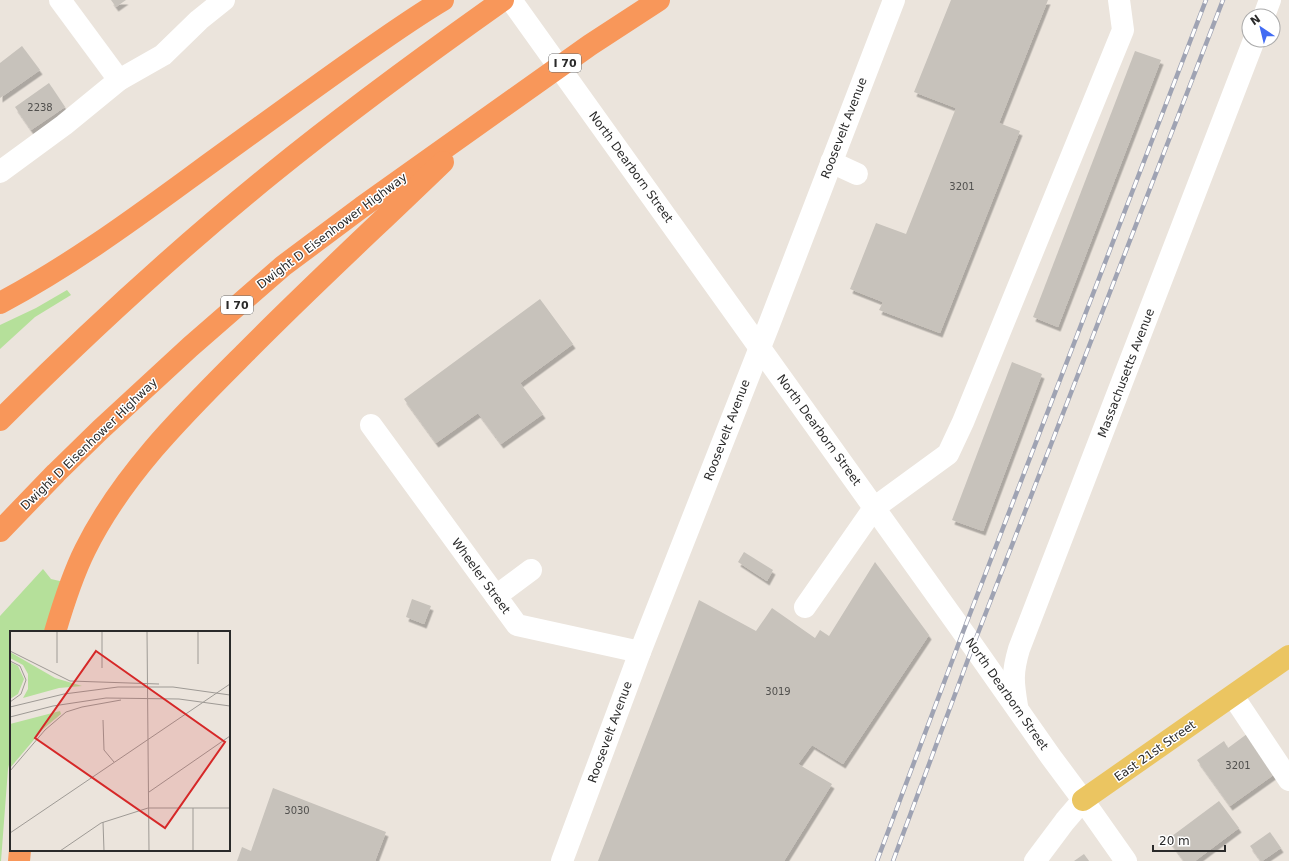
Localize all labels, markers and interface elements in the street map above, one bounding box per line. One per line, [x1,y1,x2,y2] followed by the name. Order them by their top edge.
[1241,8,1281,48] north arrow
[1248,12,1263,28] text: N
[549,54,581,72] road number: I 70
[818,76,870,180] street label: Roosevelt Avenue
[27,102,53,113] house number: 2238
[586,109,676,225] street label: North Dearborn Street
[254,170,410,292] street label: Dwight D Eisenhower Highway
[949,181,975,192] house number: 3201
[221,296,253,314] road number: I 70
[1095,307,1157,439] street label: Massachusetts Avenue
[774,372,864,488] street label: North Dearborn Street
[18,375,160,513] street label: Dwight D Eisenhower Highway
[701,378,753,482] street label: Roosevelt Avenue
[449,535,513,617] street label: Wheeler Street
[10,631,230,851] inset map
[963,635,1051,753] street label: North Dearborn Street
[585,679,635,785] street label: Roosevelt Avenue
[765,686,791,697] house number: 3019
[1112,718,1199,784] street label: East 21st Street
[1225,760,1251,771] house number: 3201
[284,805,310,816] house number: 3030
[1153,827,1225,853] scale bar
[1159,834,1190,848] text: 20 m

